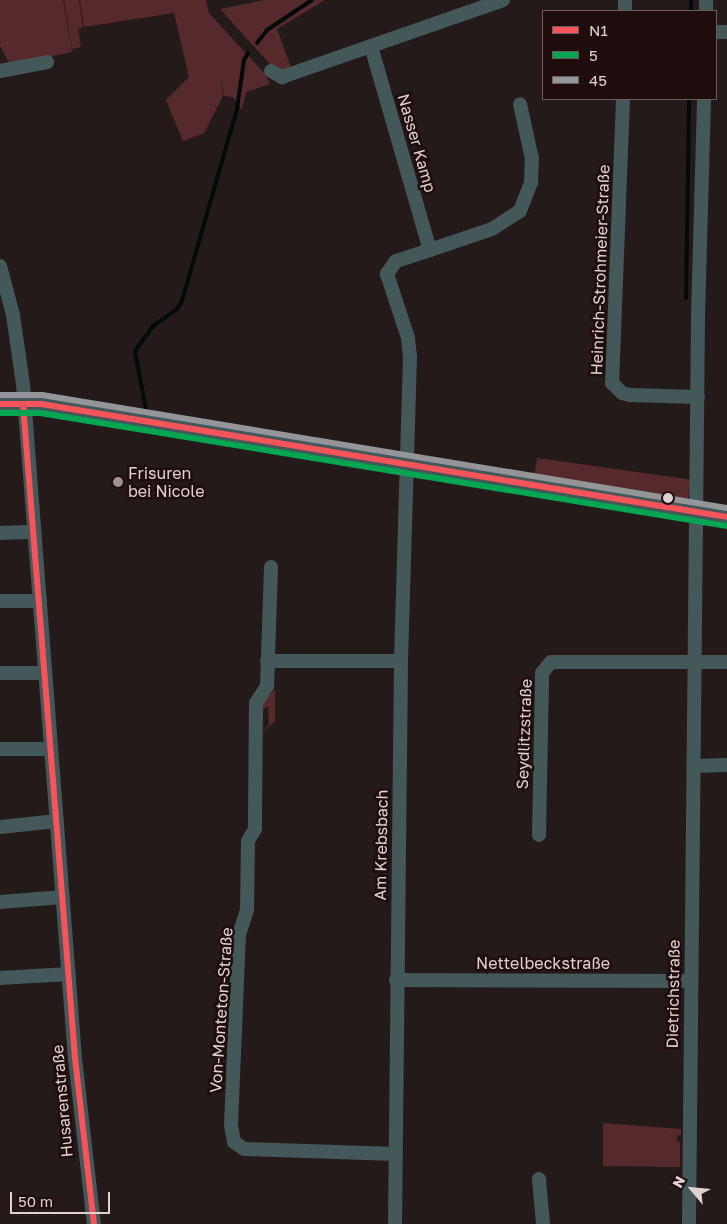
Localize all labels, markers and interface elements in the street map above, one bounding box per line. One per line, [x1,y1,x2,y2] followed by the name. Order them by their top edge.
[542,10,717,100] legend
[589,21,608,39] text: N1
[589,46,598,64] text: 5
[589,71,607,89] text: 45
[394,92,440,194] street label: Nasser Kamp
[587,164,613,376] street label: Heinrich-Strohmeier-Straße
[128,463,204,501] place label: Frisuren bei Nicole
[112,476,124,488] marker: Frisuren bei Nicole
[663,493,673,503] unlabelled marker
[512,678,536,790] street label: Seydlitzstraße
[370,789,392,901] street label: Am Krebsbach
[206,927,236,1093] street label: Von-Monteton-Straße
[662,939,684,1049] street label: Dietrichstraße
[476,953,610,973] street label: Nettelbeckstraße
[48,1044,76,1158] street label: Husarenstraße
[667,1164,717,1214] north arrow
[668,1173,688,1190] text: N
[12,1182,112,1214] scale bar
[18,1192,53,1210] text: 50 m

